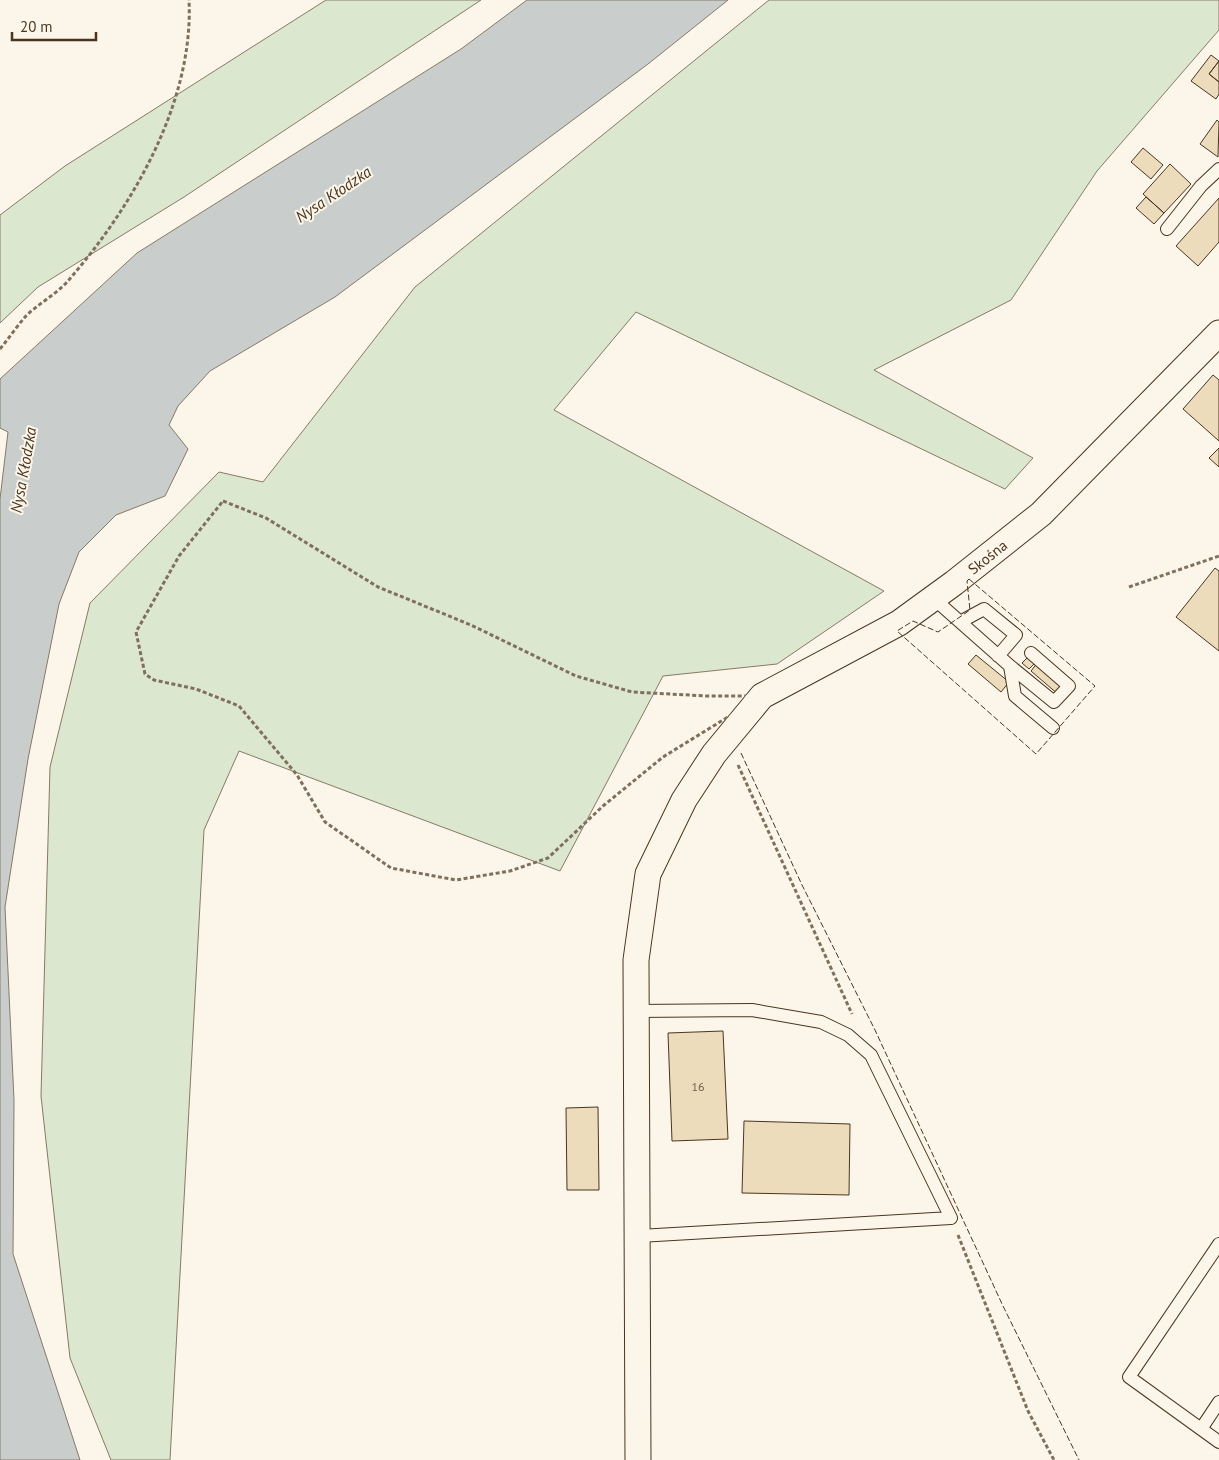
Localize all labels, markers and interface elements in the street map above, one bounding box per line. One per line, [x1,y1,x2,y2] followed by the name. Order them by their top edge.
[12,10,96,42] scale bar
[20,17,53,36] text: 20 m
[291,161,375,227] water label: Nysa Kłodzka
[6,425,40,514] water label: Nysa Kłodzka
[964,535,1011,578] street label: Skośna
[691,1079,705,1094] house number: 16

